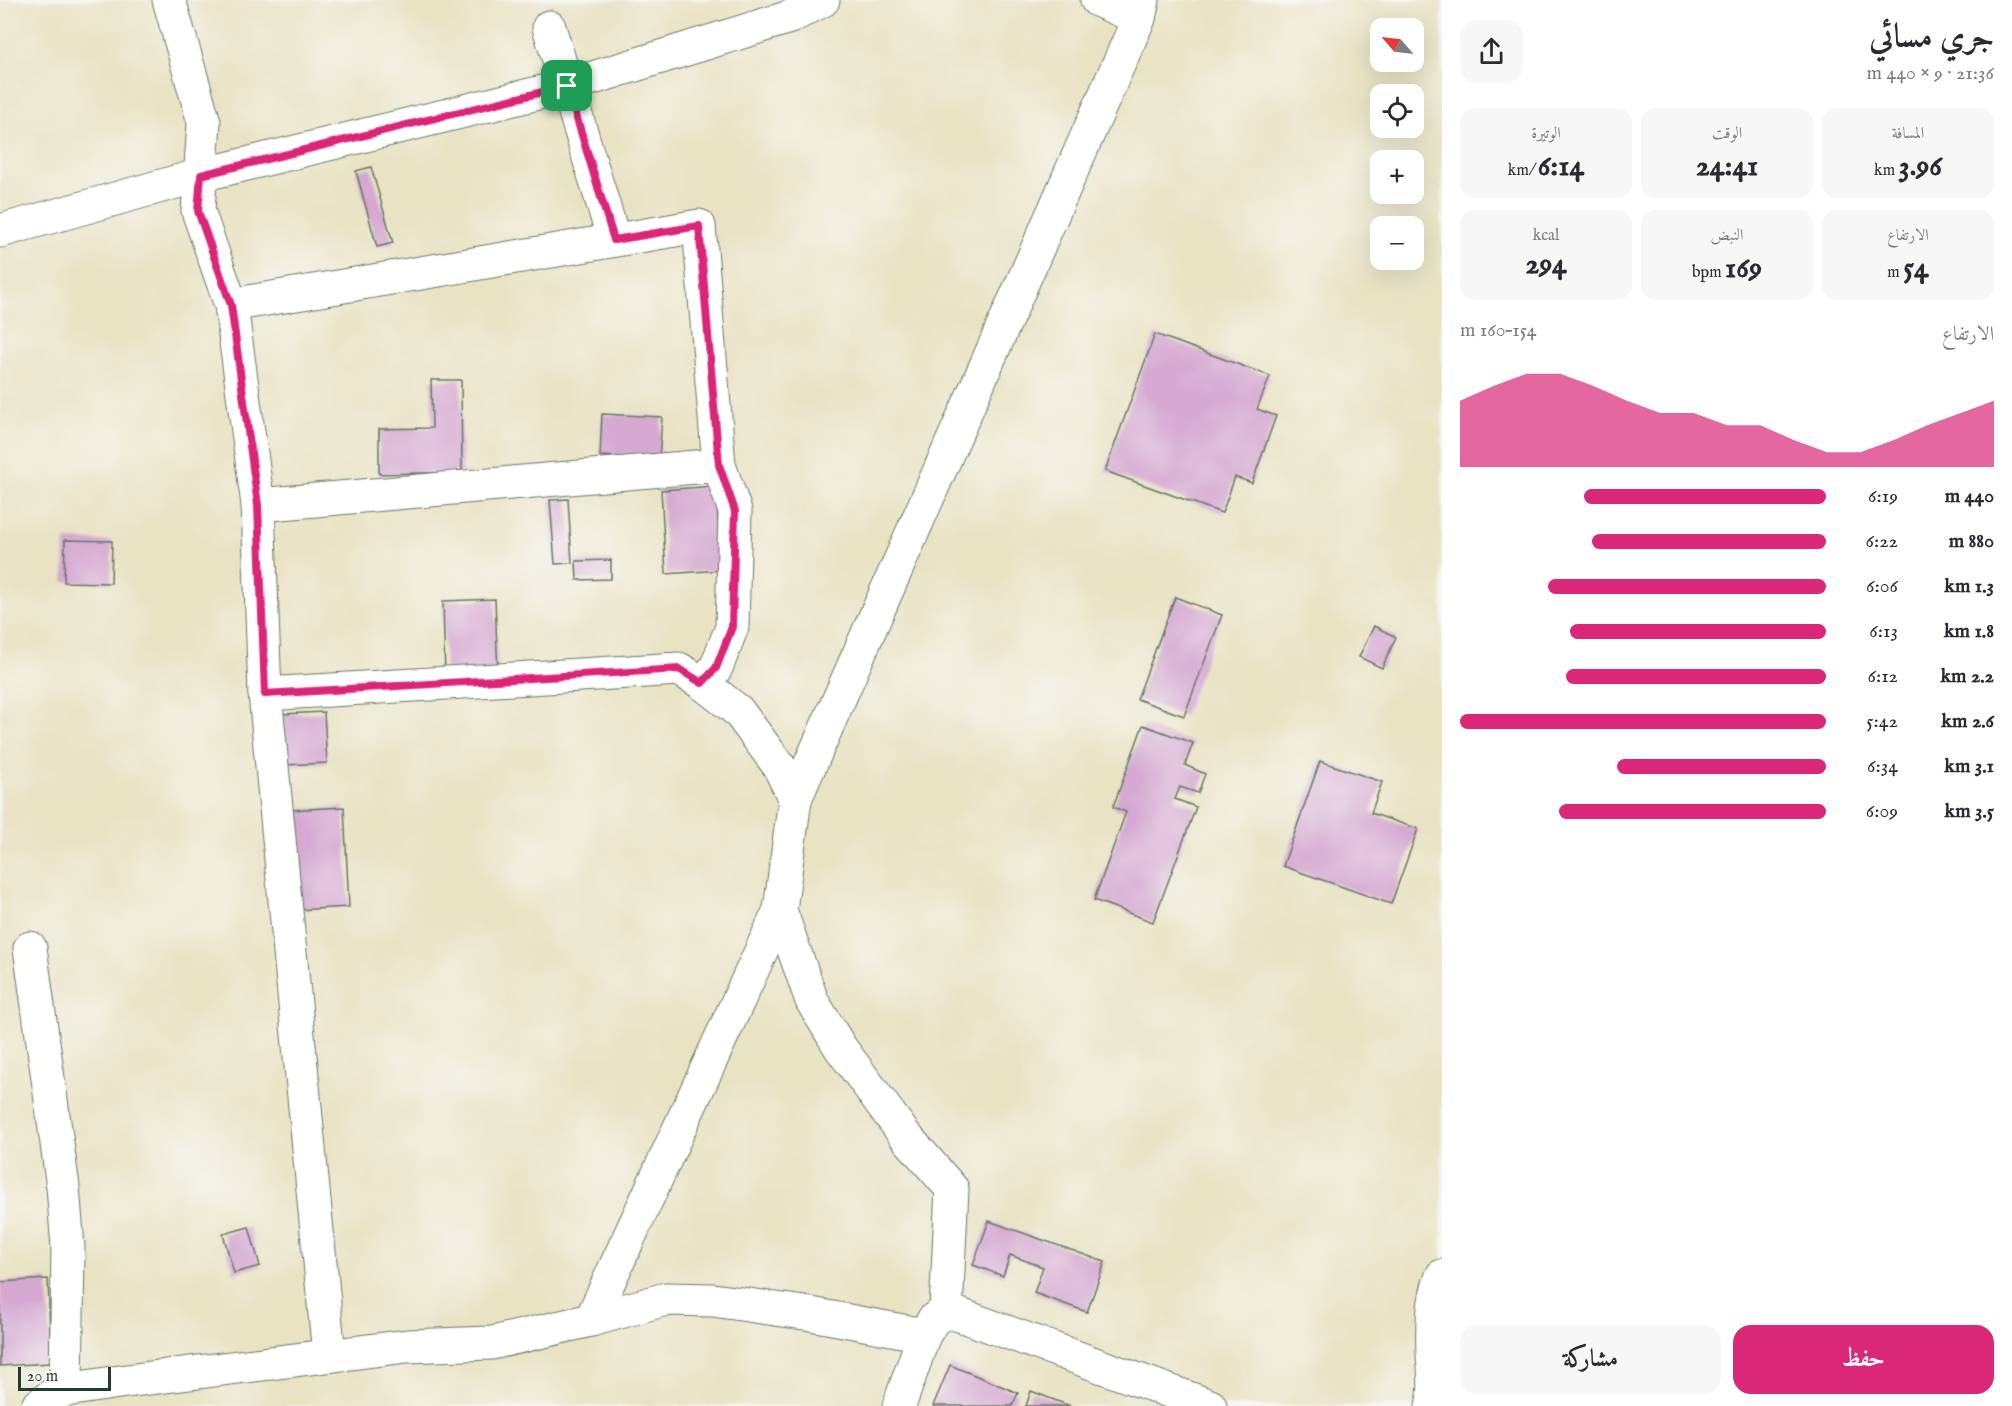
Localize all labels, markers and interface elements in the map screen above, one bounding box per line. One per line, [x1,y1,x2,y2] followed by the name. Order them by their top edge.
[1869,17,1994,59] text: جري مسائي
[1370,18,1424,72] north arrow
[1370,18,1424,270] map controls
[1460,20,1523,83] button: share
[541,60,592,111] pin
[1867,61,1994,86] text: 21:36 · 9 × 440 m
[550,69,583,102] icon: arrive
[1370,84,1424,138] button: locate
[1531,124,1561,144] text: الوتيرة
[1712,124,1742,144] text: الوقت
[1892,124,1924,144] text: المسافة
[1538,148,1584,186] text: 6:14
[1696,148,1758,186] text: 24:41
[1899,148,1942,186] text: 3.96
[1370,150,1424,204] button: +
[1508,161,1538,181] text: /km
[1874,161,1899,181] text: km
[1370,216,1424,270] button: −
[1533,226,1559,246] text: kcal
[1711,226,1743,246] text: النبض
[1887,226,1929,246] text: الارتفاع
[1525,246,1567,284] text: 294
[1725,250,1762,288] text: 169
[1903,250,1929,288] text: 54
[1692,263,1725,283] text: bpm
[1887,263,1903,283] text: m
[1460,318,1537,343] text: 154–160 m
[1942,322,1994,347] text: الارتفاع
[1868,484,1898,509] text: 6:19
[1945,484,1994,509] text: 440 m
[1866,529,1898,554] text: 6:22
[1949,529,1994,554] text: 880 m
[1866,574,1898,599] text: 6:06
[1944,574,1994,599] text: 1.3 km
[1869,619,1898,644] text: 6:13
[1944,619,1994,644] text: 1.8 km
[1867,664,1898,689] text: 6:12
[1940,664,1994,689] text: 2.2 km
[1866,709,1898,734] text: 5:42
[1941,709,1994,734] text: 2.6 km
[1867,754,1898,779] text: 6:34
[1944,754,1994,779] text: 3.1 km
[1866,799,1898,824] text: 6:09
[1944,799,1994,824] text: 3.5 km
[1460,1325,1721,1394] button: مشاركة
[1733,1325,1994,1394] button: حفظ
[18,1364,111,1392] scale bar
[27,1367,58,1387] text: 20 m

